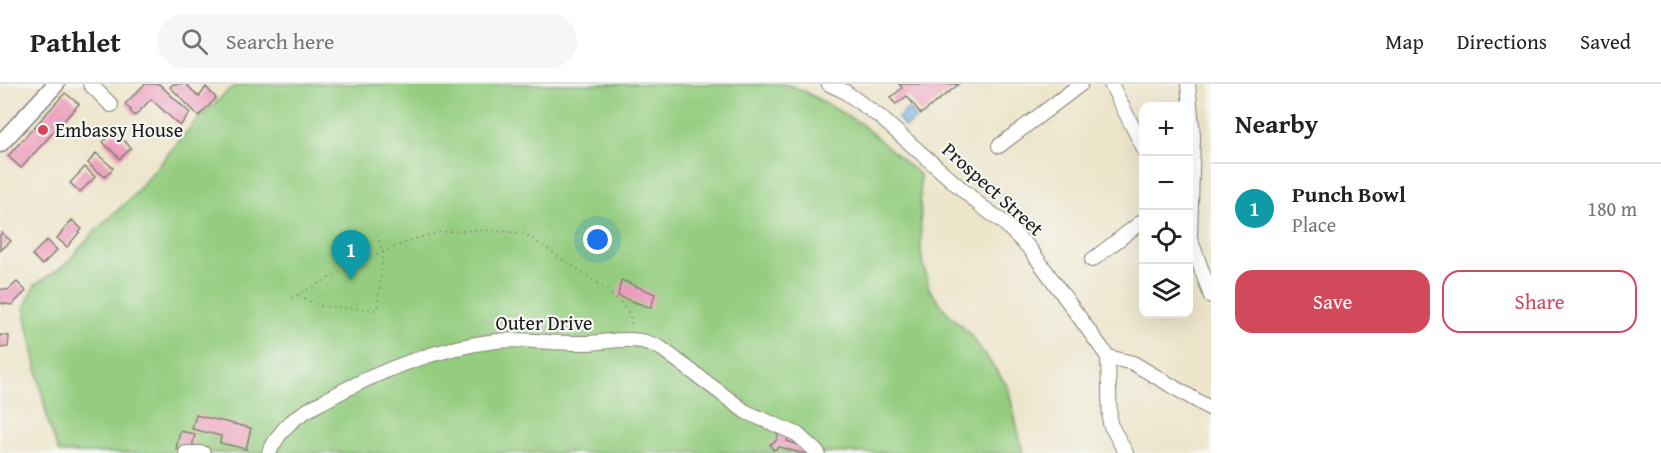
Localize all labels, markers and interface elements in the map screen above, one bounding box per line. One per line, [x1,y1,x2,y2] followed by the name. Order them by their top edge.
[157,14,577,68] search box
[30,21,121,62] text: Pathlet
[178,25,211,58] icon: search
[226,25,334,57] text: Search here
[1385,26,1424,57] text: Map
[1457,26,1547,57] text: Directions
[1580,26,1631,57] text: Saved
[1139,102,1193,318] map controls
[1139,102,1193,156] button: +
[1235,104,1318,143] text: Nearby
[55,115,183,144] place label: Embassy House
[36,123,50,137] marker: Embassy House
[936,135,1051,242] street label: Prospect Street
[1139,156,1193,210] button: −
[1292,178,1406,210] text: Punch Bowl
[1249,194,1260,223] text: 1
[1587,194,1637,223] text: 180 m
[1139,210,1193,264] button: locate
[1292,210,1336,239] text: Place
[583,225,612,254] your location
[332,230,370,280] pin: 1
[1139,264,1193,318] button: layers
[1235,270,1430,333] button: Save
[1442,270,1637,333] button: Share
[496,308,592,337] street label: Outer Drive

